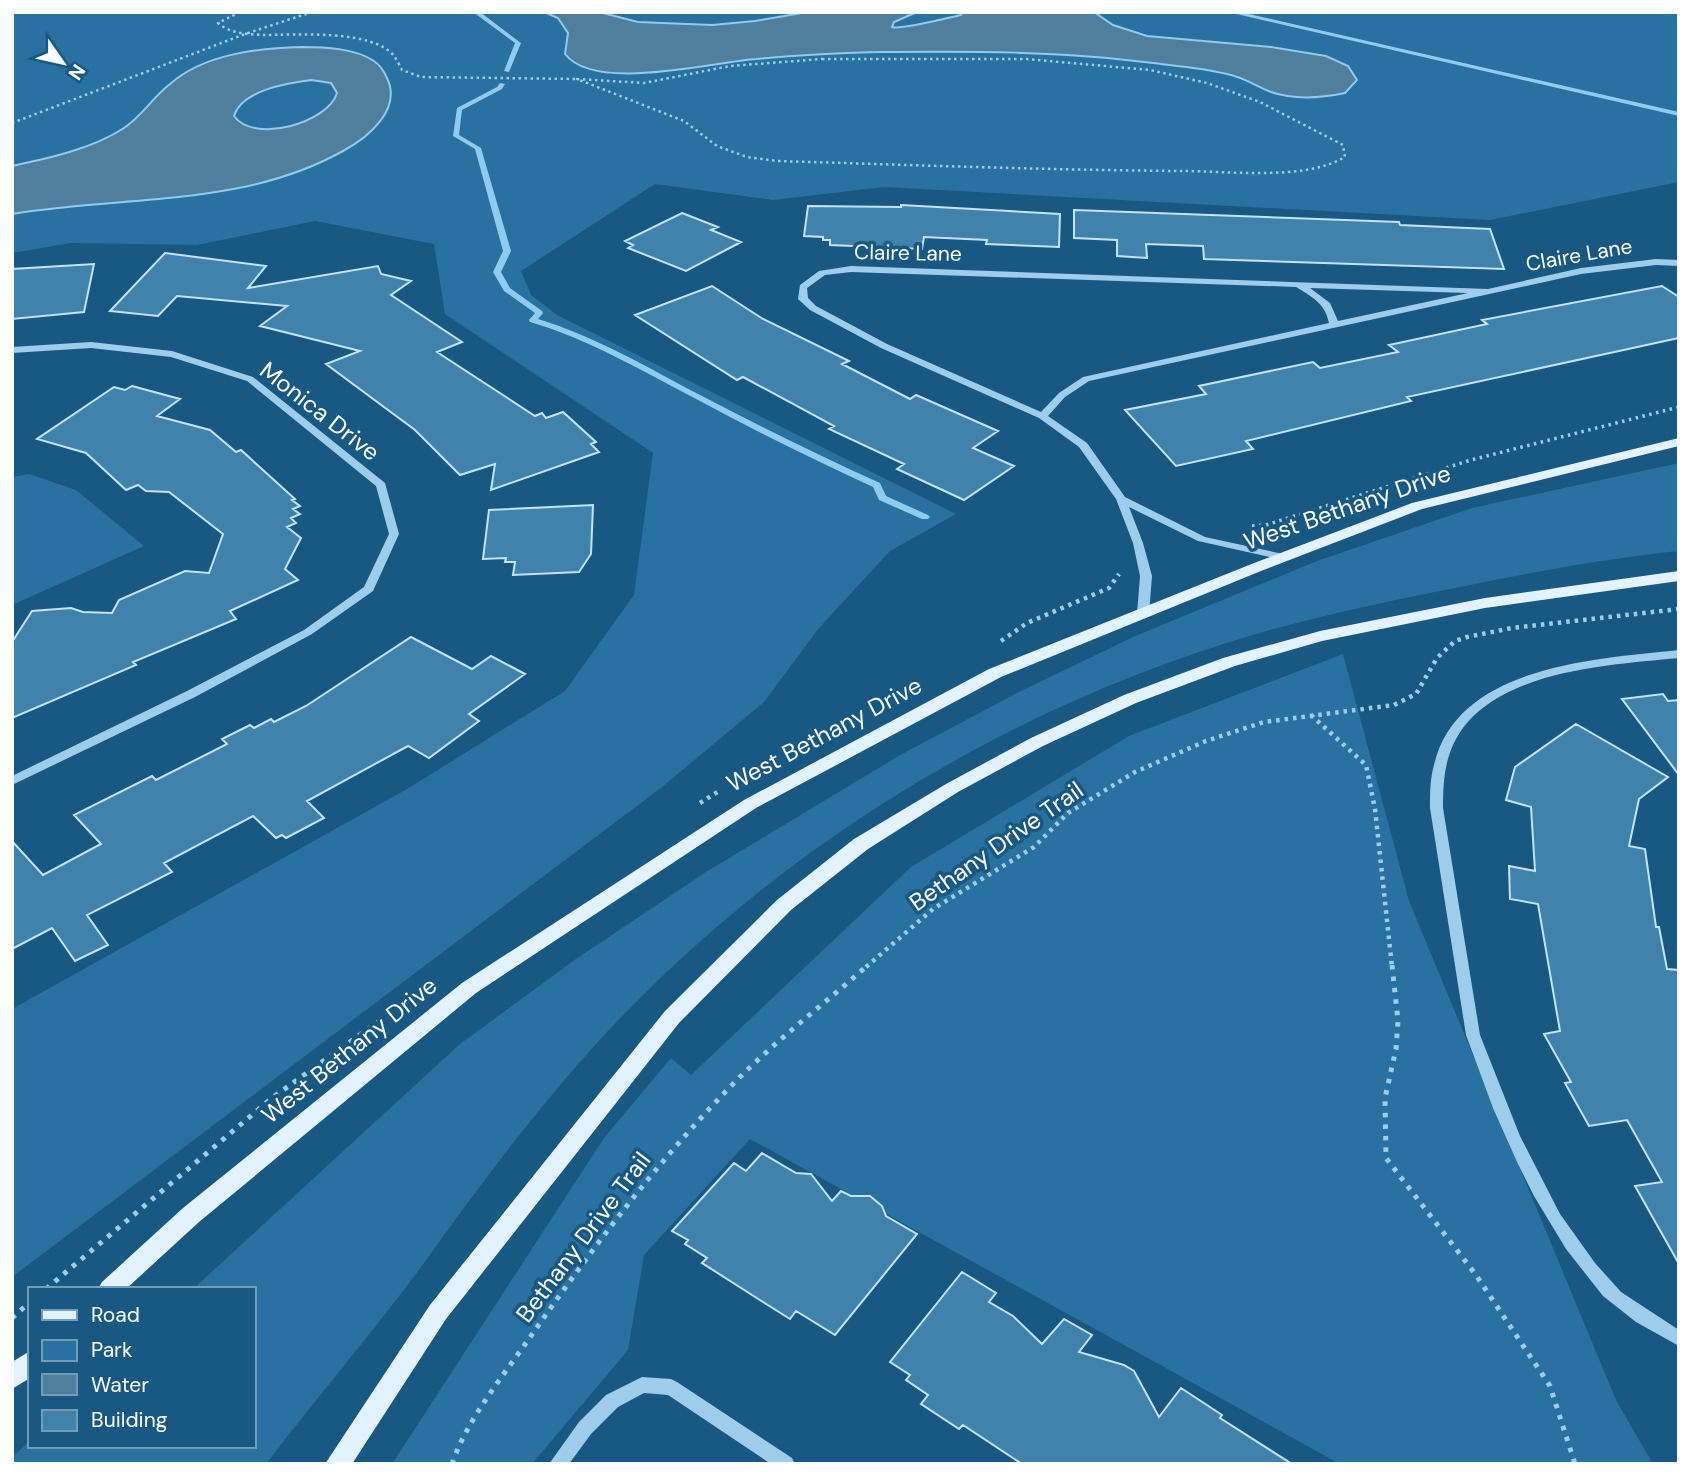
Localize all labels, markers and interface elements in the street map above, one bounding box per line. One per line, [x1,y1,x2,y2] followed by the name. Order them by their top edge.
[28,28,98,98] north arrow
[62,59,91,85] text: N
[1524,232,1634,278] street label: Claire Lane
[854,238,962,268] street label: Claire Lane
[254,354,386,468] street label: Monica Drive
[1239,457,1455,557] street label: West Bethany Drive
[721,669,927,799] street label: West Bethany Drive
[903,774,1089,918] street label: Bethany Drive Trail
[255,970,443,1130] street label: West Bethany Drive
[509,1146,657,1328] street label: Bethany Drive Trail
[28,1287,256,1448] legend
[91,1301,140,1329] text: Road
[91,1336,133,1364] text: Park
[91,1371,149,1399] text: Water
[91,1406,168,1434] text: Building

